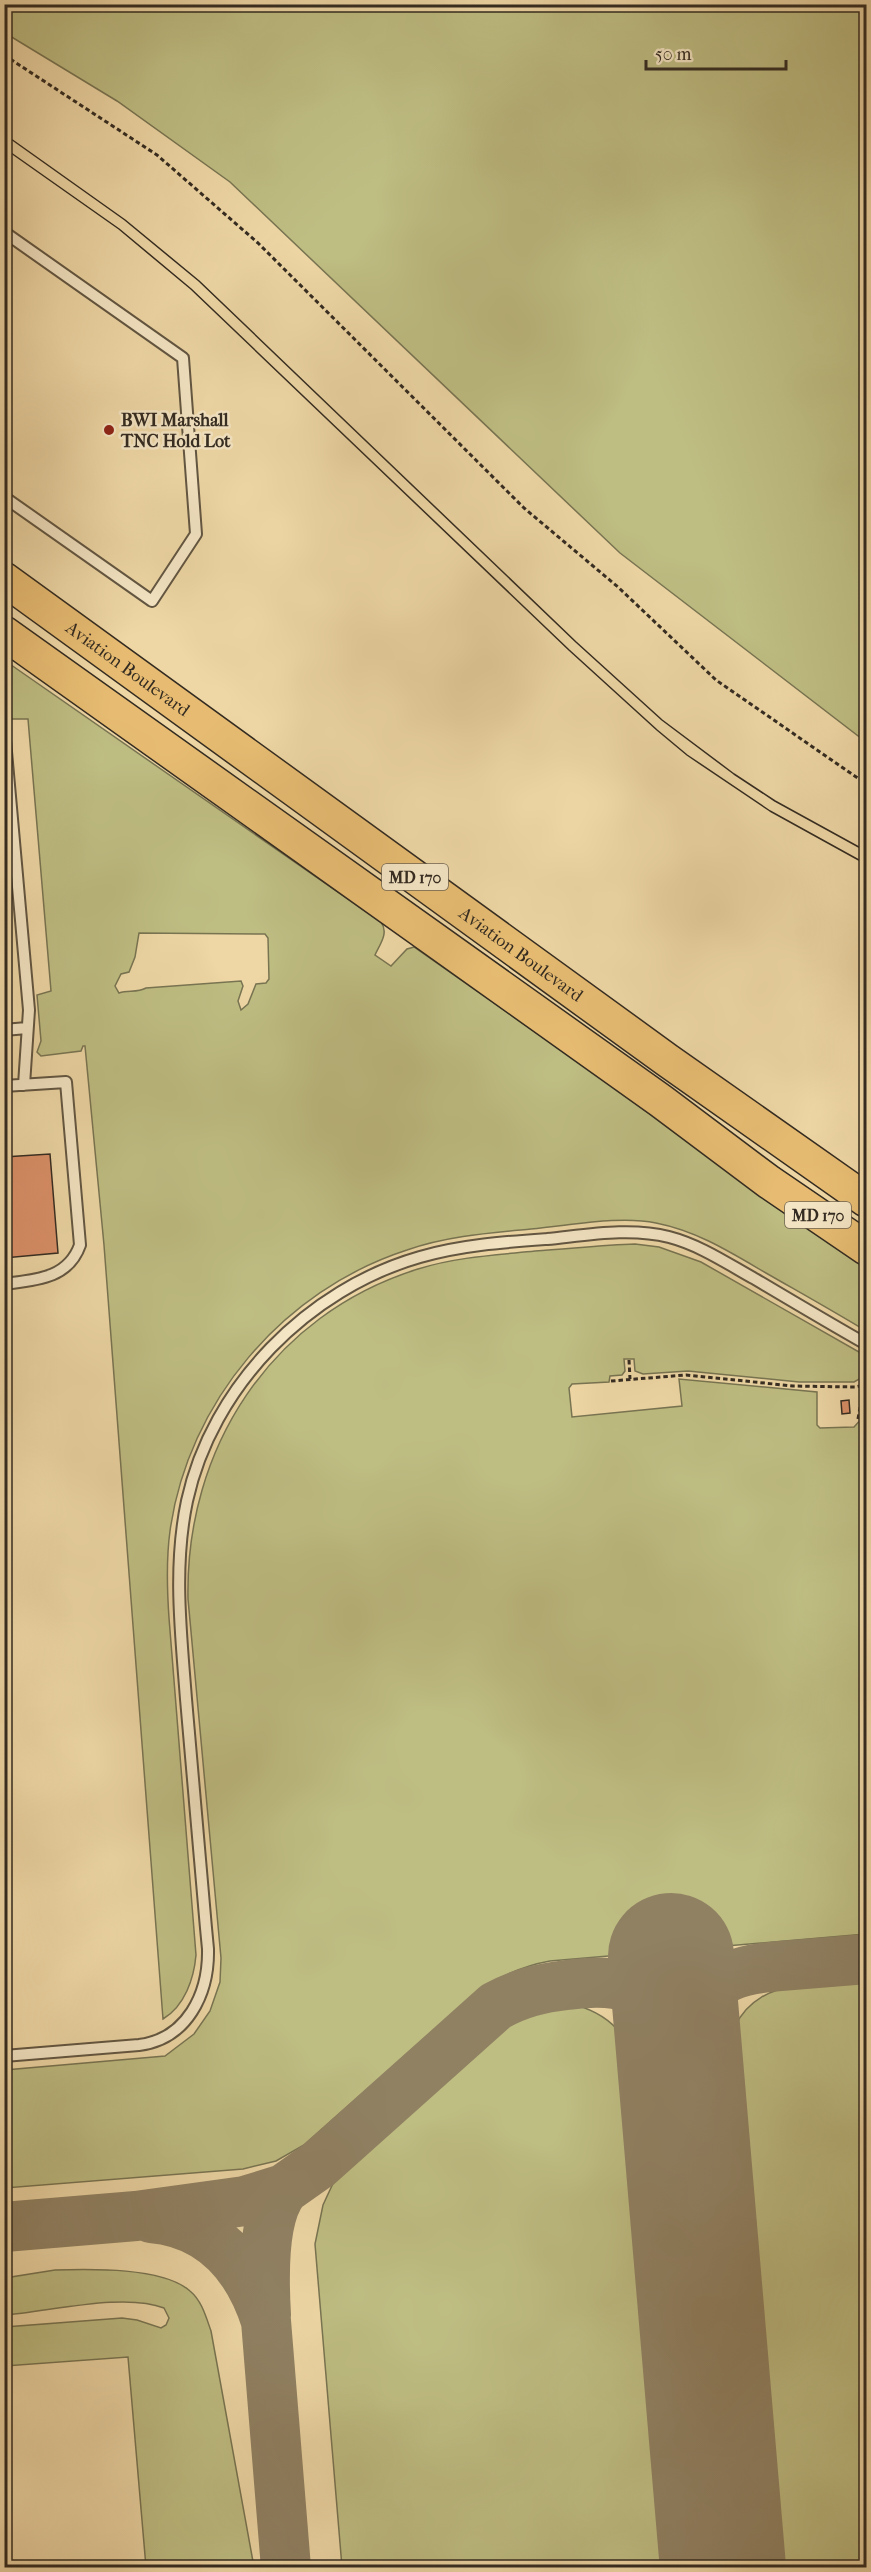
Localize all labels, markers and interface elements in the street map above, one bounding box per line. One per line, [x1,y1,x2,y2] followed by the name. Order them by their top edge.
[646,33,786,71] scale bar
[655,44,692,65] text: 50 m
[120,410,231,452] place label: BWI Marshall TNC Hold Lot
[102,423,116,437] marker: BWI Marshall TNC Hold Lot
[61,616,194,721] street label: Aviation Boulevard
[382,864,448,890] road number: MD 170
[454,902,587,1006] street label: Aviation Boulevard
[785,1202,851,1228] road number: MD 170

